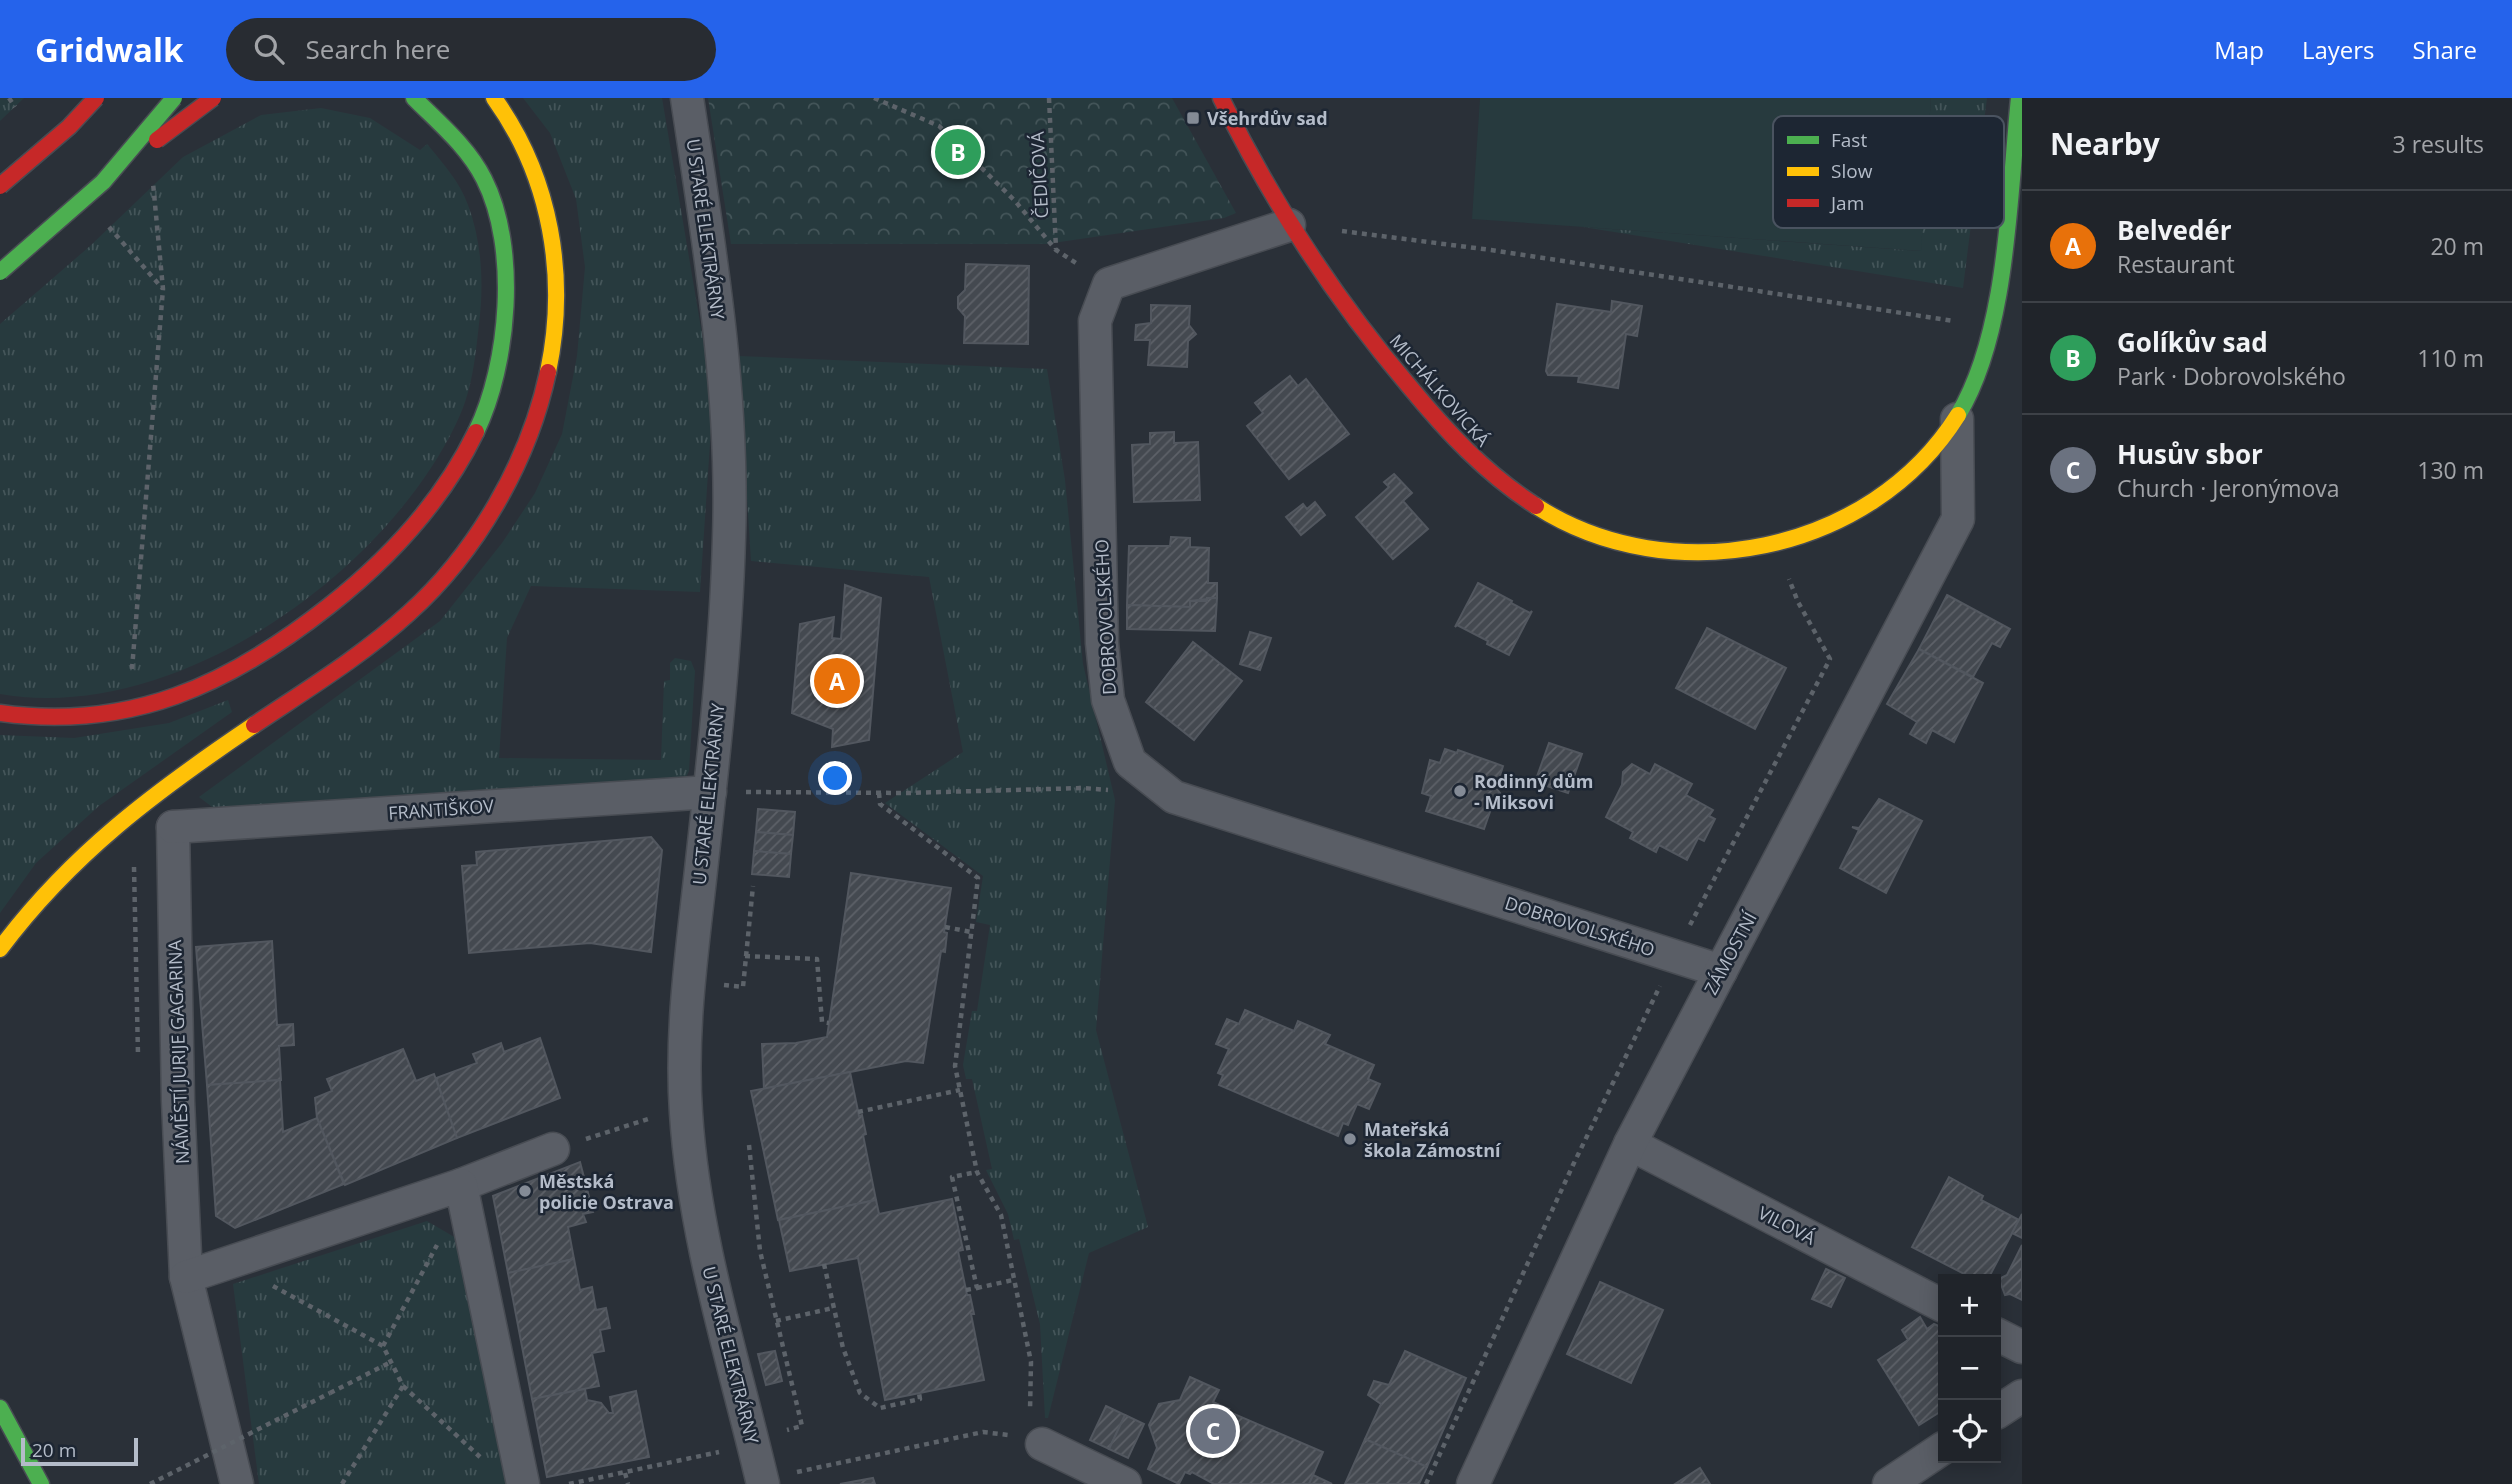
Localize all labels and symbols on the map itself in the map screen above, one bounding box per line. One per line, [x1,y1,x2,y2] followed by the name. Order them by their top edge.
[1207,106,1328,130] place label: Všehrdův sad
[1185,110,1201,126] marker: Všehrdův sad
[1773,116,2004,228] legend
[935,126,981,178] pin: B
[1831,127,1867,153] text: Fast
[1025,130,1053,219] street label: ČEDIČOVÁ
[681,137,731,322] street label: U STARÉ ELEKTRÁRNY
[1831,158,1873,184] text: Slow
[1829,190,1864,216] text: Jam
[1385,329,1496,452] street label: MICHÁLKOVICKÁ
[1089,538,1121,696] street label: DOBROVOLSKÉHO
[814,655,860,707] pin: A
[687,701,730,886] street label: U STARÉ ELEKTRÁRNY
[818,761,852,795] your location
[1474,769,1593,814] place label: Rodinný dům - Miksovi
[1452,783,1468,799] marker: Rodinný dům - Miksovi
[387,793,495,825] street label: FRANTIŠKOV
[1502,890,1658,962] street label: DOBROVOLSKÉHO
[1698,907,1762,998] street label: ZÁMOSTNÍ
[162,939,194,1164] street label: NÁMĚSTÍ JURIJE GAGARINA
[1364,1117,1502,1162] place label: Mateřská škola Zámostní
[1342,1131,1358,1147] marker: Mateřská škola Zámostní
[539,1169,674,1214] place label: Městská policie Ostrava
[517,1183,533,1199] marker: Městská policie Ostrava
[1754,1200,1820,1250] street label: VILOVÁ
[697,1264,765,1447] street label: U STARÉ ELEKTRÁRNY
[1190,1405,1236,1457] pin: C
[21,1435,138,1467] scale bar

